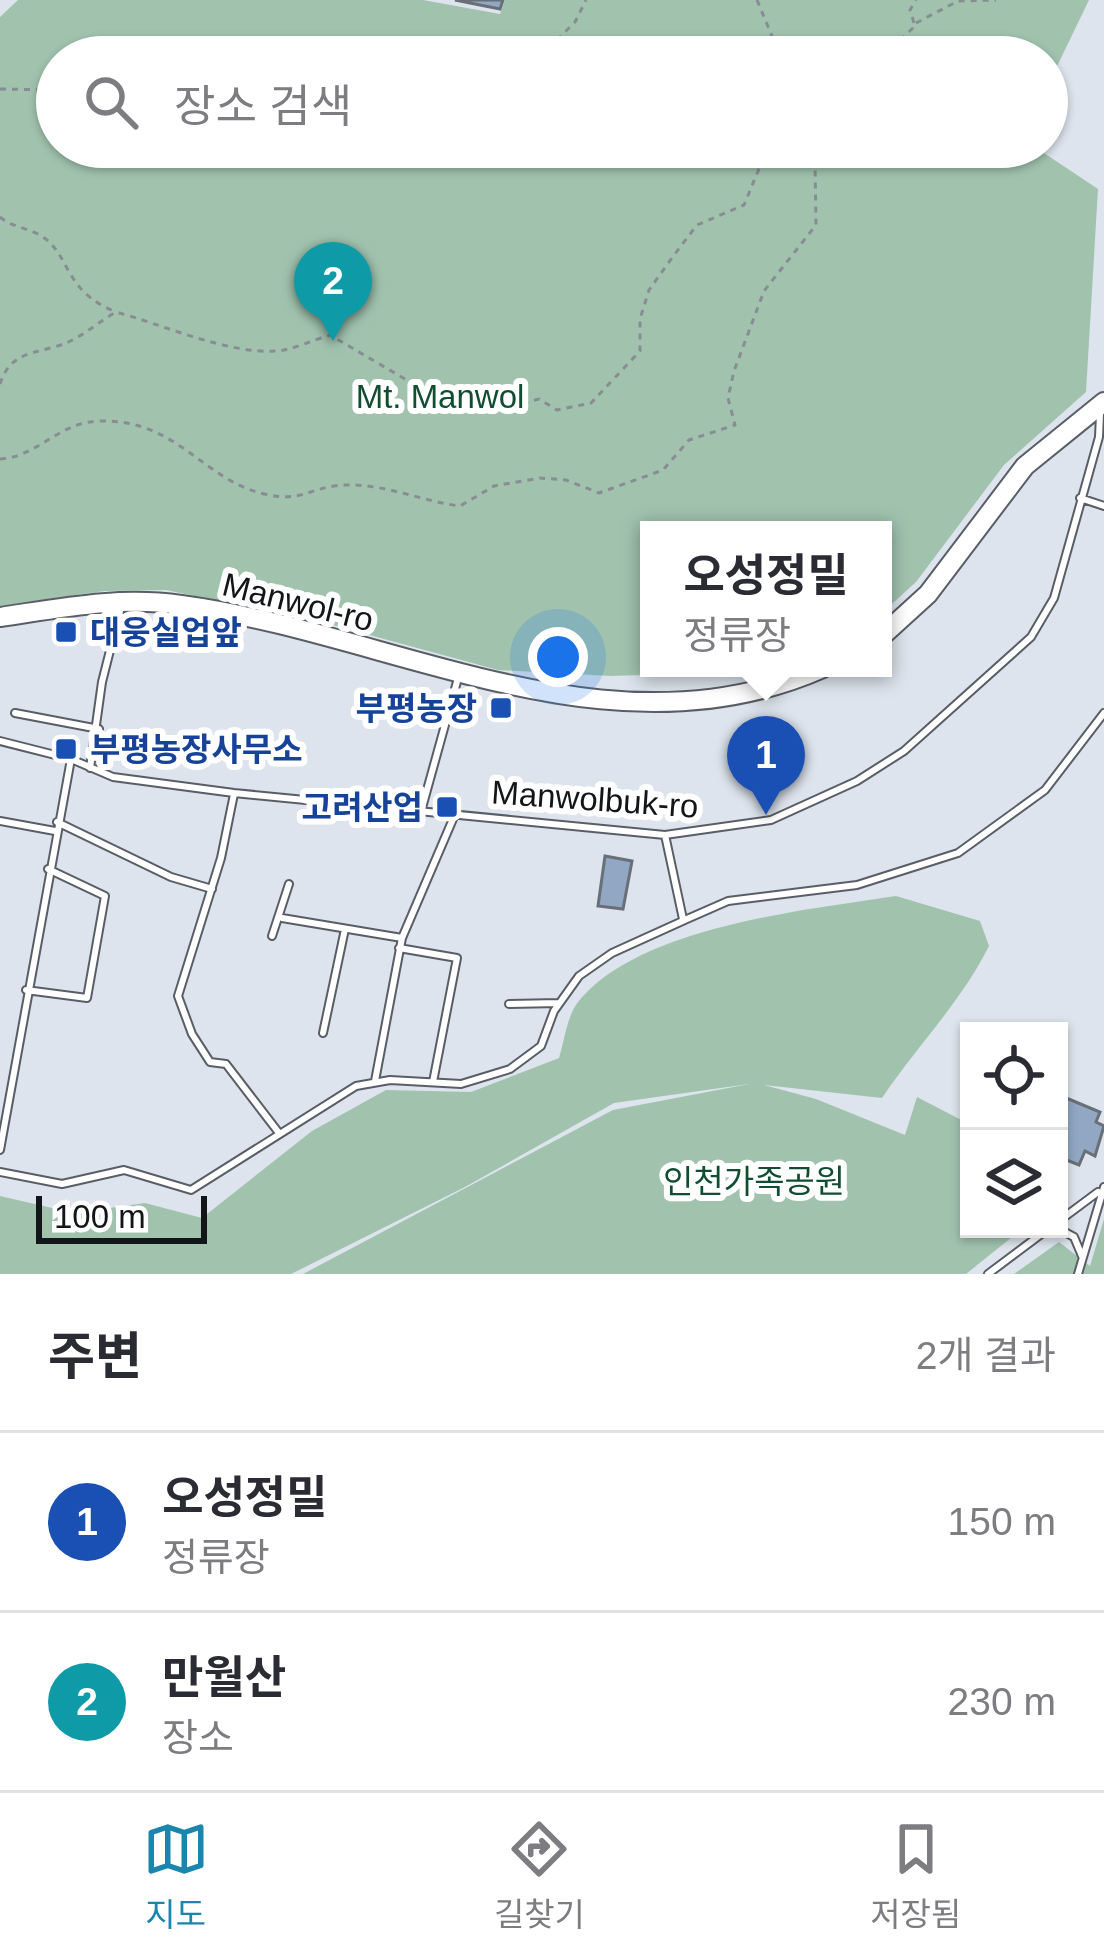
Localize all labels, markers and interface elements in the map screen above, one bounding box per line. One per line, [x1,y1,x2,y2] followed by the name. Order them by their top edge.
[36,36,1068,168] search box
[78,69,144,135] icon: search
[174,81,352,132] text: 장소 검색
[294,242,372,341] pin: 2
[356,378,524,415] park label: Mt. Manwol
[640,521,892,677] popup
[683,550,849,601] text: 오성정밀
[219,565,377,639] street label: Manwol-ro
[90,614,242,651] place label: 대웅실업앞
[683,614,791,657] text: 정류장
[53,619,79,645] marker: 대웅실업앞
[528,627,588,687] your location
[356,690,477,727] place label: 부평농장
[488,695,514,721] marker: 부평농장
[727,716,805,815] pin: 1
[90,731,303,768] place label: 부평농장사무소
[53,736,79,762] marker: 부평농장사무소
[490,773,700,825] street label: Manwolbuk-ro
[302,789,423,826] place label: 고려산업
[434,794,460,820] marker: 고려산업
[960,1022,1068,1238] map controls
[960,1022,1068,1130] button: locate
[960,1130,1068,1238] button: layers
[663,1163,845,1200] park label: 인천가족공원
[36,1190,207,1243] scale bar
[54,1198,146,1235] text: 100 m
[48,1328,142,1385] text: 주변
[916,1334,1056,1377] text: 2개 결과
[162,1472,328,1523] text: 오성정밀
[76,1500,98,1543] text: 1
[948,1500,1056,1543] text: 150 m
[162,1536,270,1579] text: 정류장
[162,1652,286,1703] text: 만월산
[76,1680,98,1723] text: 2
[948,1680,1056,1723] text: 230 m
[162,1716,234,1759] text: 장소
[143,1816,209,1936] tab: 지도
[494,1816,585,1936] tab: 길찾기
[870,1816,961,1936] tab: 저장됨

